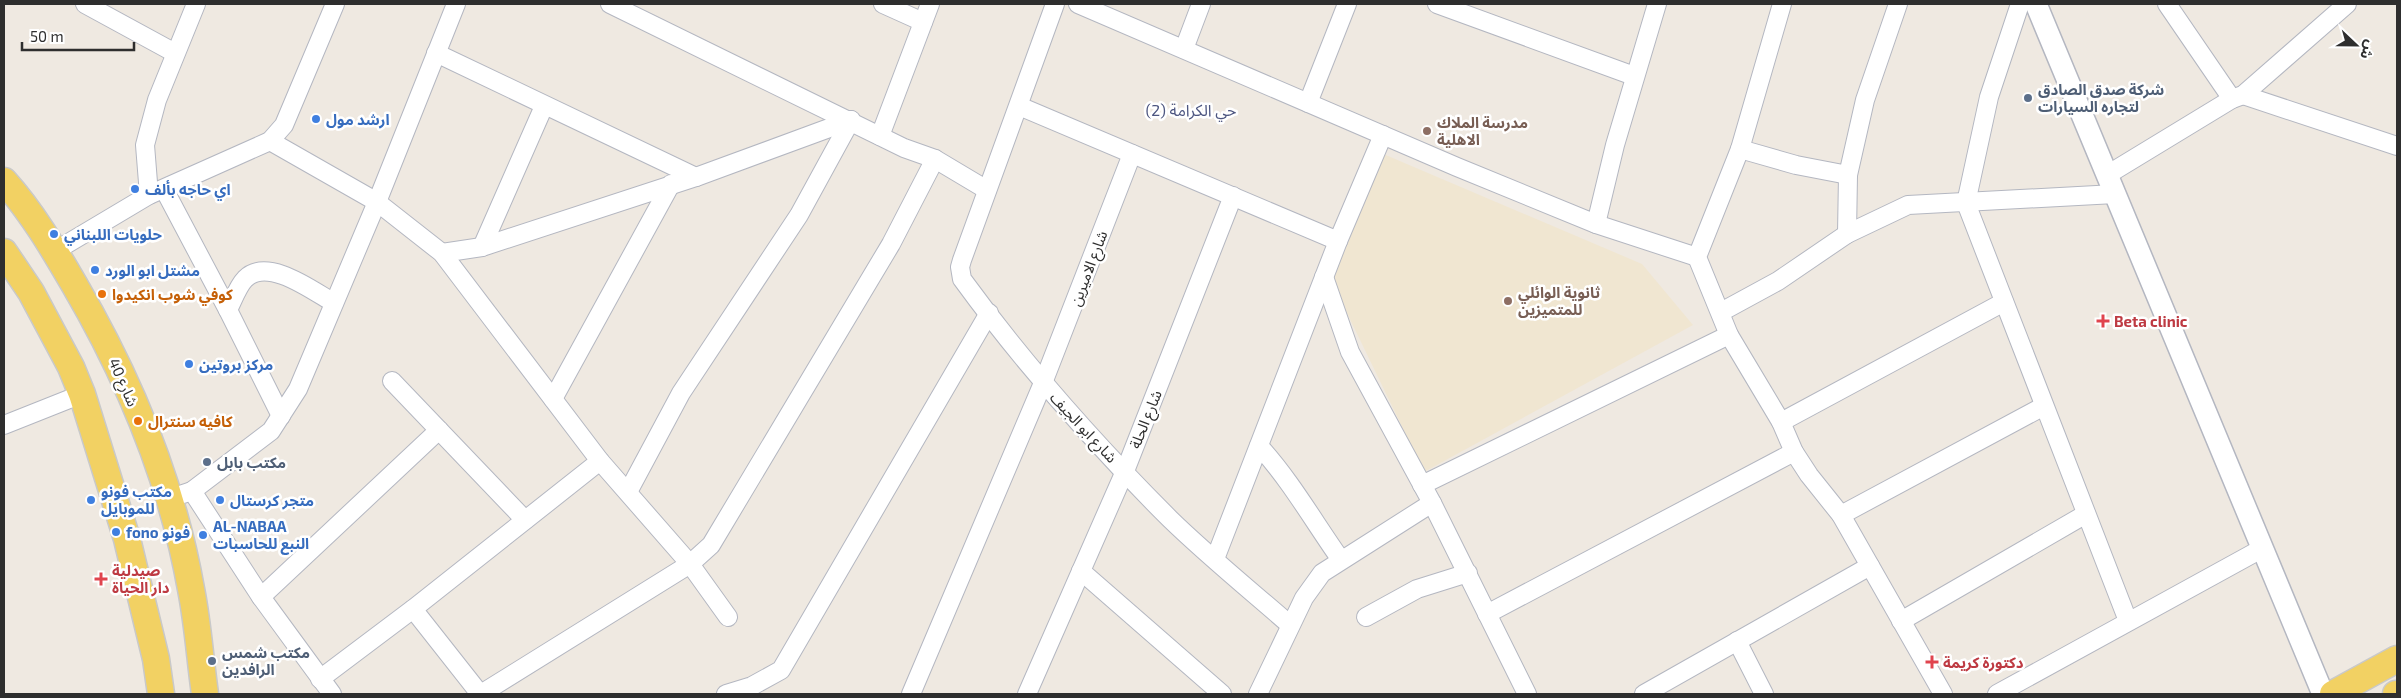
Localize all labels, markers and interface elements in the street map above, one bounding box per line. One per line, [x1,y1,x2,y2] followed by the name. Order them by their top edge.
[22,20,135,52] scale bar
[2331,20,2381,70] north arrow
[30,27,64,45] text: 50 m
[2357,38,2380,62] text: ش
[2038,80,2164,116] place label: شركة صدق الصادق لتجاره السيارات
[2022,92,2034,104] marker: شركة صدق الصادق لتجاره السيارات
[1146,100,1236,122] district label: حي الكرامة (2)
[326,110,390,129] place label: ارشد مول
[310,113,322,125] marker: ارشد مول
[1437,113,1528,148] place label: مدرسة الملاك الاهلية
[1421,125,1433,137] marker: مدرسة الملاك الاهلية
[145,180,231,201] place label: اي حاجه بألف
[129,183,141,195] marker: اي حاجه بألف
[64,225,163,246] place label: حلويات اللبناني
[48,228,60,240] marker: حلويات اللبناني
[1065,228,1114,310] street label: شارع الاميرين
[105,261,200,280] place label: مشتل ابو الورد
[89,264,101,276] marker: مشتل ابو الورد
[1518,283,1600,319] place label: ثانوية الوائلي للمتميزين
[112,285,233,306] place label: كوفي شوب انكيدوا
[96,288,108,300] marker: كوفي شوب انكيدوا
[1502,295,1514,307] marker: ثانوية الوائلي للمتميزين
[2114,312,2188,330] place label: Beta clinic
[2096,314,2110,328] marker: Beta clinic
[102,355,143,411] street label: شارع 40
[199,355,273,374] place label: مركز بروتين
[183,358,195,370] marker: مركز بروتين
[1125,387,1169,452] street label: شارع الحلة
[1044,388,1121,469] street label: شارع ابو الجيف
[148,412,233,431] place label: كافيه سنترال
[132,415,144,427] marker: كافيه سنترال
[217,453,286,472] place label: مكتب بابل
[201,456,213,468] marker: مكتب بابل
[101,482,172,518] place label: مكتب فونو للموبايل
[230,491,314,510] place label: متجر كرستال
[85,494,97,506] marker: مكتب فونو للموبايل
[214,494,226,506] marker: متجر كرستال
[213,517,309,555] place label: AL-NABAA النبع للحاسبات
[126,523,190,542] place label: fono فونو
[110,526,122,538] marker: fono فونو
[197,529,209,541] marker: AL-NABAA النبع للحاسبات
[112,561,170,597] place label: صيدلية دار الحياة
[94,572,108,586] marker: صيدلية دار الحياة
[222,643,310,679] place label: مكتب شمس الرافدين
[1943,653,2024,672] place label: دكتورة كريمة
[206,655,218,667] marker: مكتب شمس الرافدين
[1925,655,1939,669] marker: دكتورة كريمة

